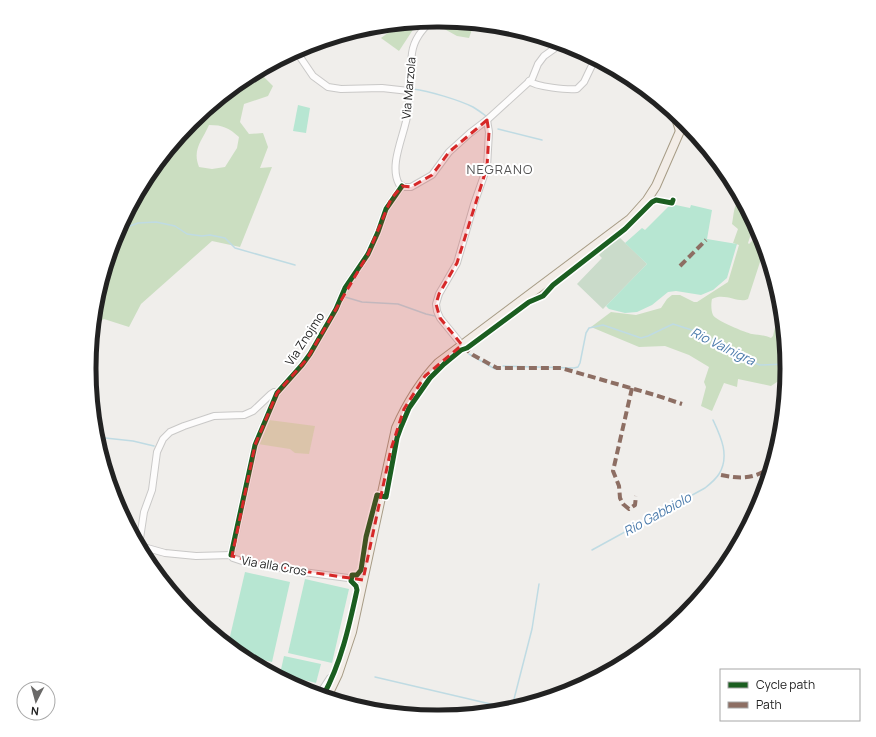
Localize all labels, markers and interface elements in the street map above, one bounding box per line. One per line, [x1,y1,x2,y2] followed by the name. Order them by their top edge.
[397,56,420,120] street label: Via Marzola
[467,160,533,178] district label: NEGRANO
[281,309,328,369] street label: Via Znojmo
[688,323,759,370] water label: Rio Valnigra
[620,487,695,540] water label: Rio Gabbiolo
[240,551,308,580] street label: Via alla Cros
[720,669,860,721] legend
[756,676,815,693] text: Cycle path
[16,681,56,721] north arrow
[756,696,782,713] text: Path
[30,704,40,719] text: N

